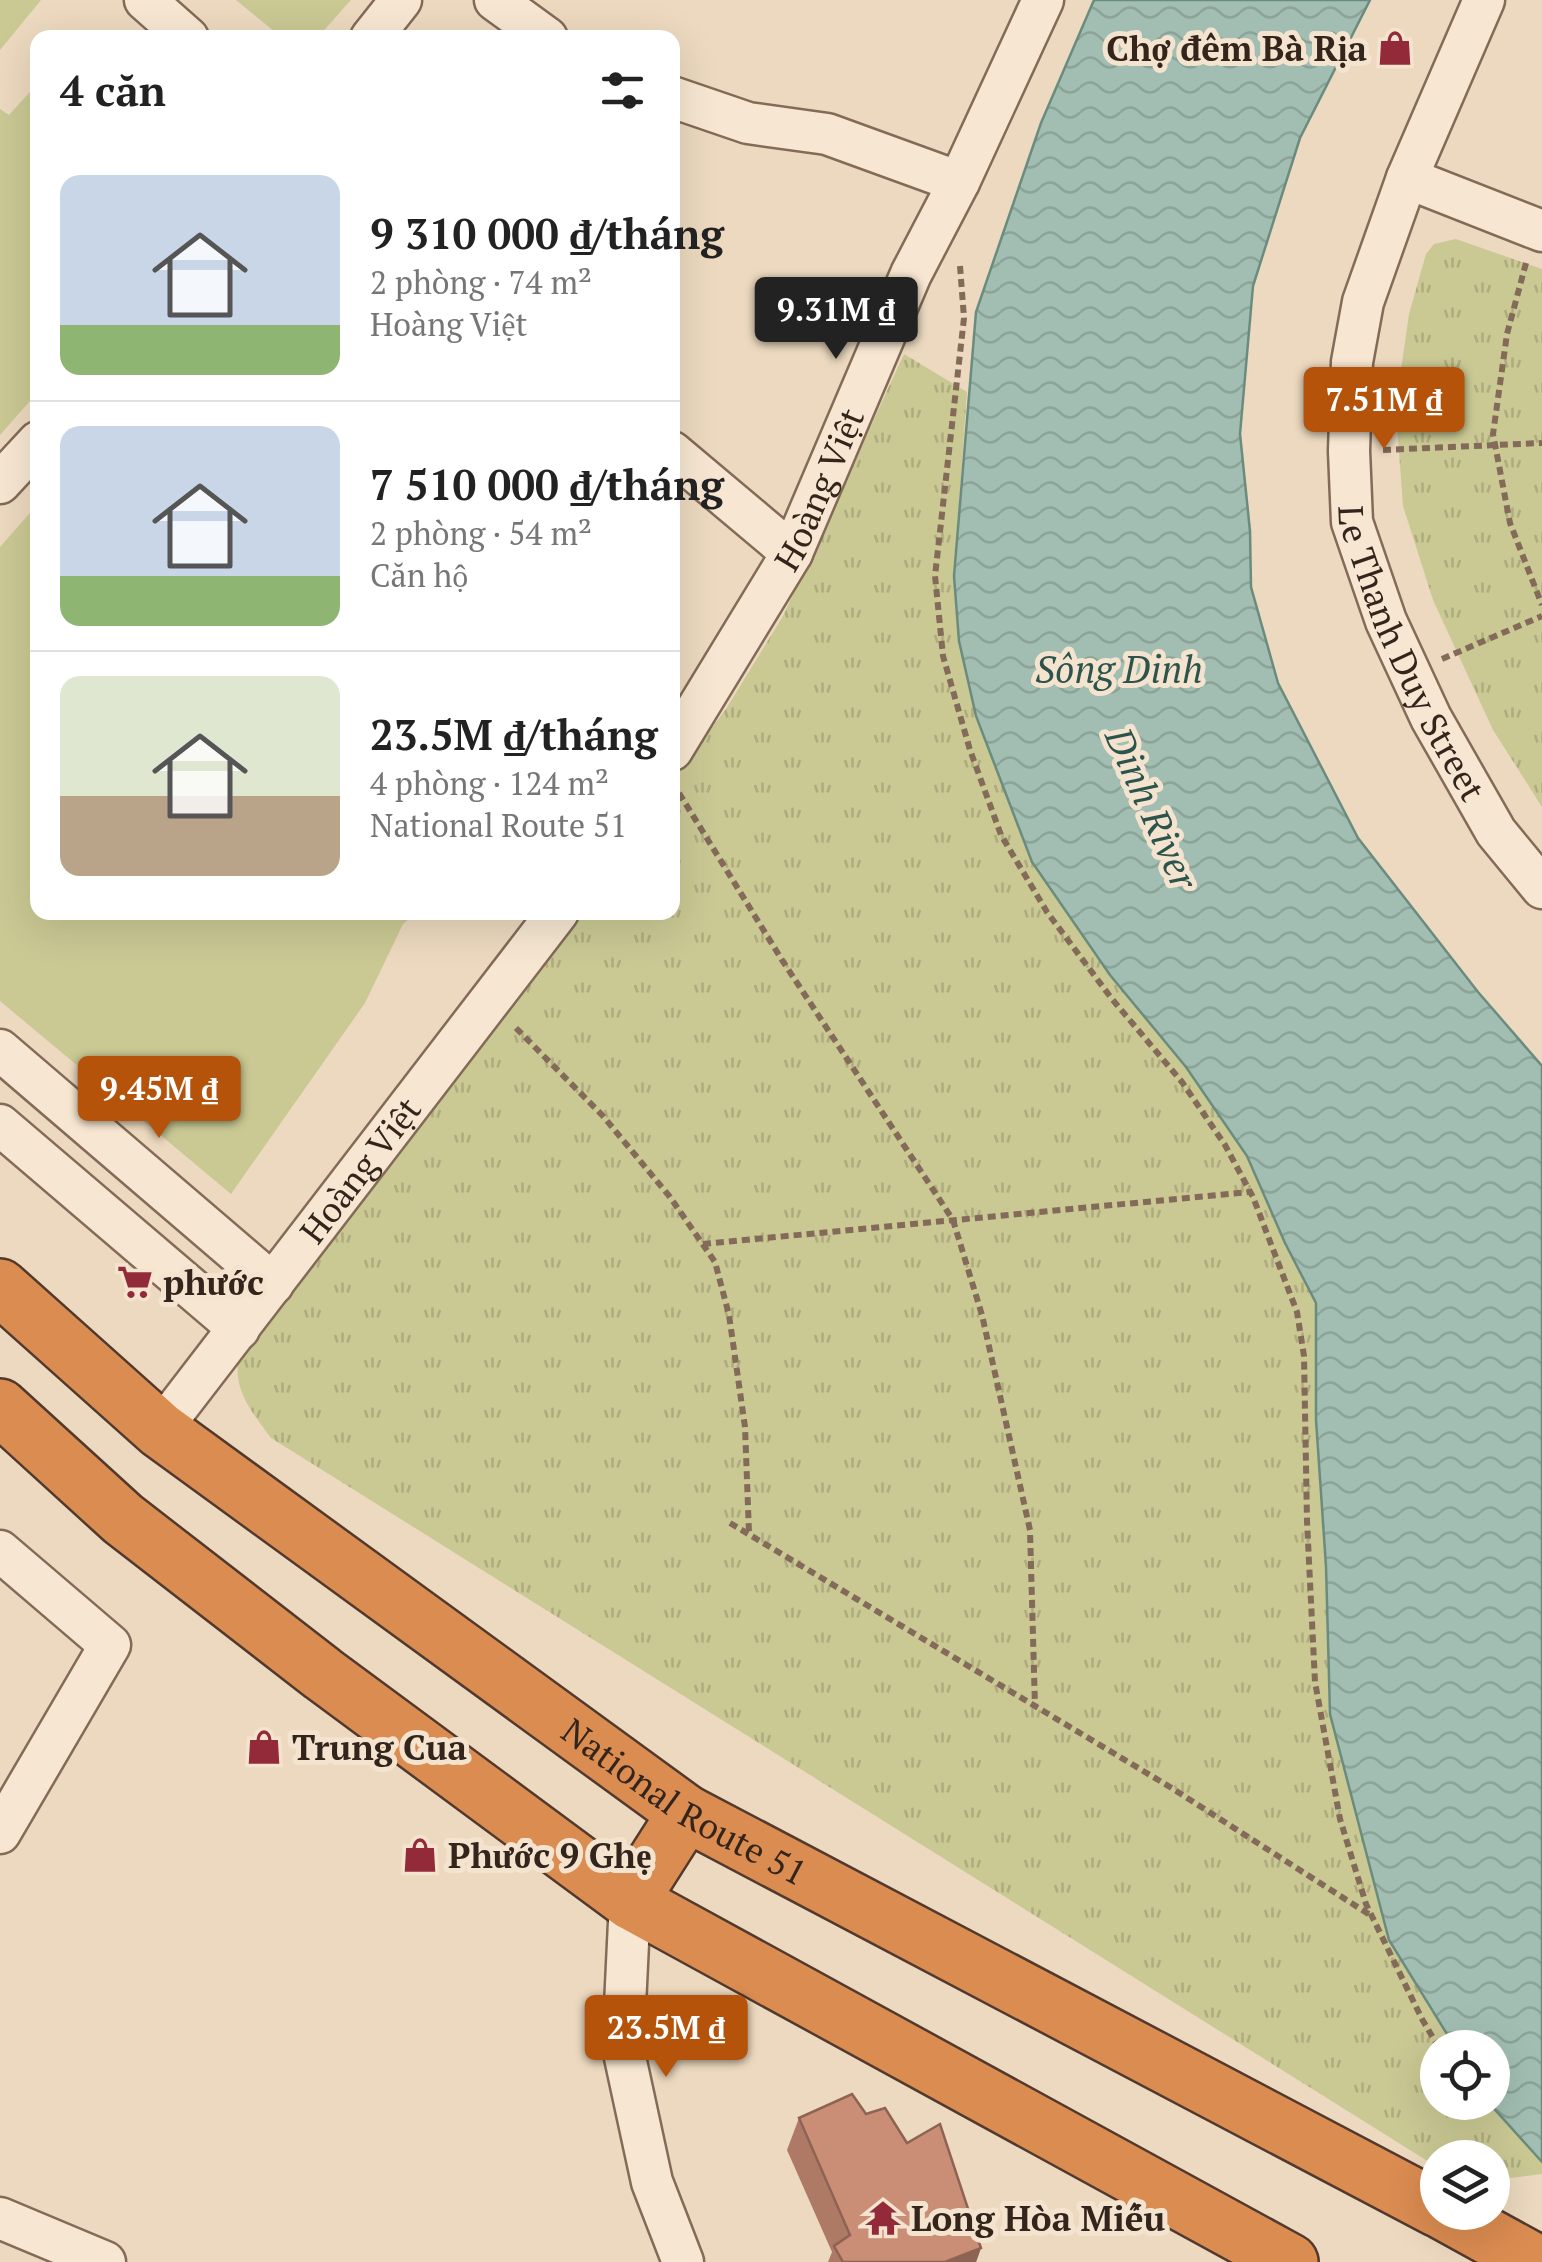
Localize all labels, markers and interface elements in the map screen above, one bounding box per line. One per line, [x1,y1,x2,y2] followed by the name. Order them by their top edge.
[1106,25,1367,71] place label: Chợ đêm Bà Rịa
[1376,29,1414,67] shop icon: Chợ đêm Bà Rịa
[60,62,166,118] text: 4 căn
[595,63,650,118] icon: filters
[370,205,724,261] text: 9 310 000 ₫/tháng
[140,215,260,335] icon: home
[370,261,592,303] text: 2 phòng · 74 m²
[744,277,928,362] pin: 9.31M ₫
[777,288,895,330] text: 9.31M ₫
[370,303,527,345] text: Hoàng Việt
[1292,367,1476,452] pin: 7.51M ₫
[1326,378,1442,420] text: 7.51M ₫
[764,401,874,579] street label: Hoàng Việt
[370,456,724,512] text: 7 510 000 ₫/tháng
[140,466,260,586] icon: home
[1328,505,1496,809] street label: Le Thanh Duy Street
[370,512,592,554] text: 2 phòng · 54 m²
[370,554,468,596] text: Căn hộ
[1035,644,1203,694] water label: Sông Dinh
[370,706,658,762] text: 23.5M ₫/tháng
[140,716,260,836] icon: home
[1094,718,1210,898] water label: Dinh River
[370,762,609,804] text: 4 phòng · 124 m²
[370,804,627,846] text: National Route 51
[67,1056,251,1141] pin: 9.45M ₫
[100,1067,218,1109] text: 9.45M ₫
[289,1088,431,1252] street label: Hoàng Việt
[163,1259,264,1305] place label: phước
[116,1263,154,1301] supermarket icon: phước
[553,1707,815,1896] street label: National Route 51
[292,1724,467,1770] place label: Trung Cua
[245,1728,283,1766] shop icon: Trung Cua
[448,1832,652,1878] place label: Phước 9 Ghẹ
[401,1836,439,1874] shop icon: Phước 9 Ghẹ
[574,1995,758,2080] pin: 23.5M ₫
[607,2006,725,2048] text: 23.5M ₫
[1420,2030,1510,2230] map controls
[1420,2030,1510,2120] button: locate
[1420,2140,1510,2230] button: layers
[911,2195,1166,2241] place label: Long Hòa Miếu
[864,2199,902,2237] temple icon: Long Hòa Miếu

